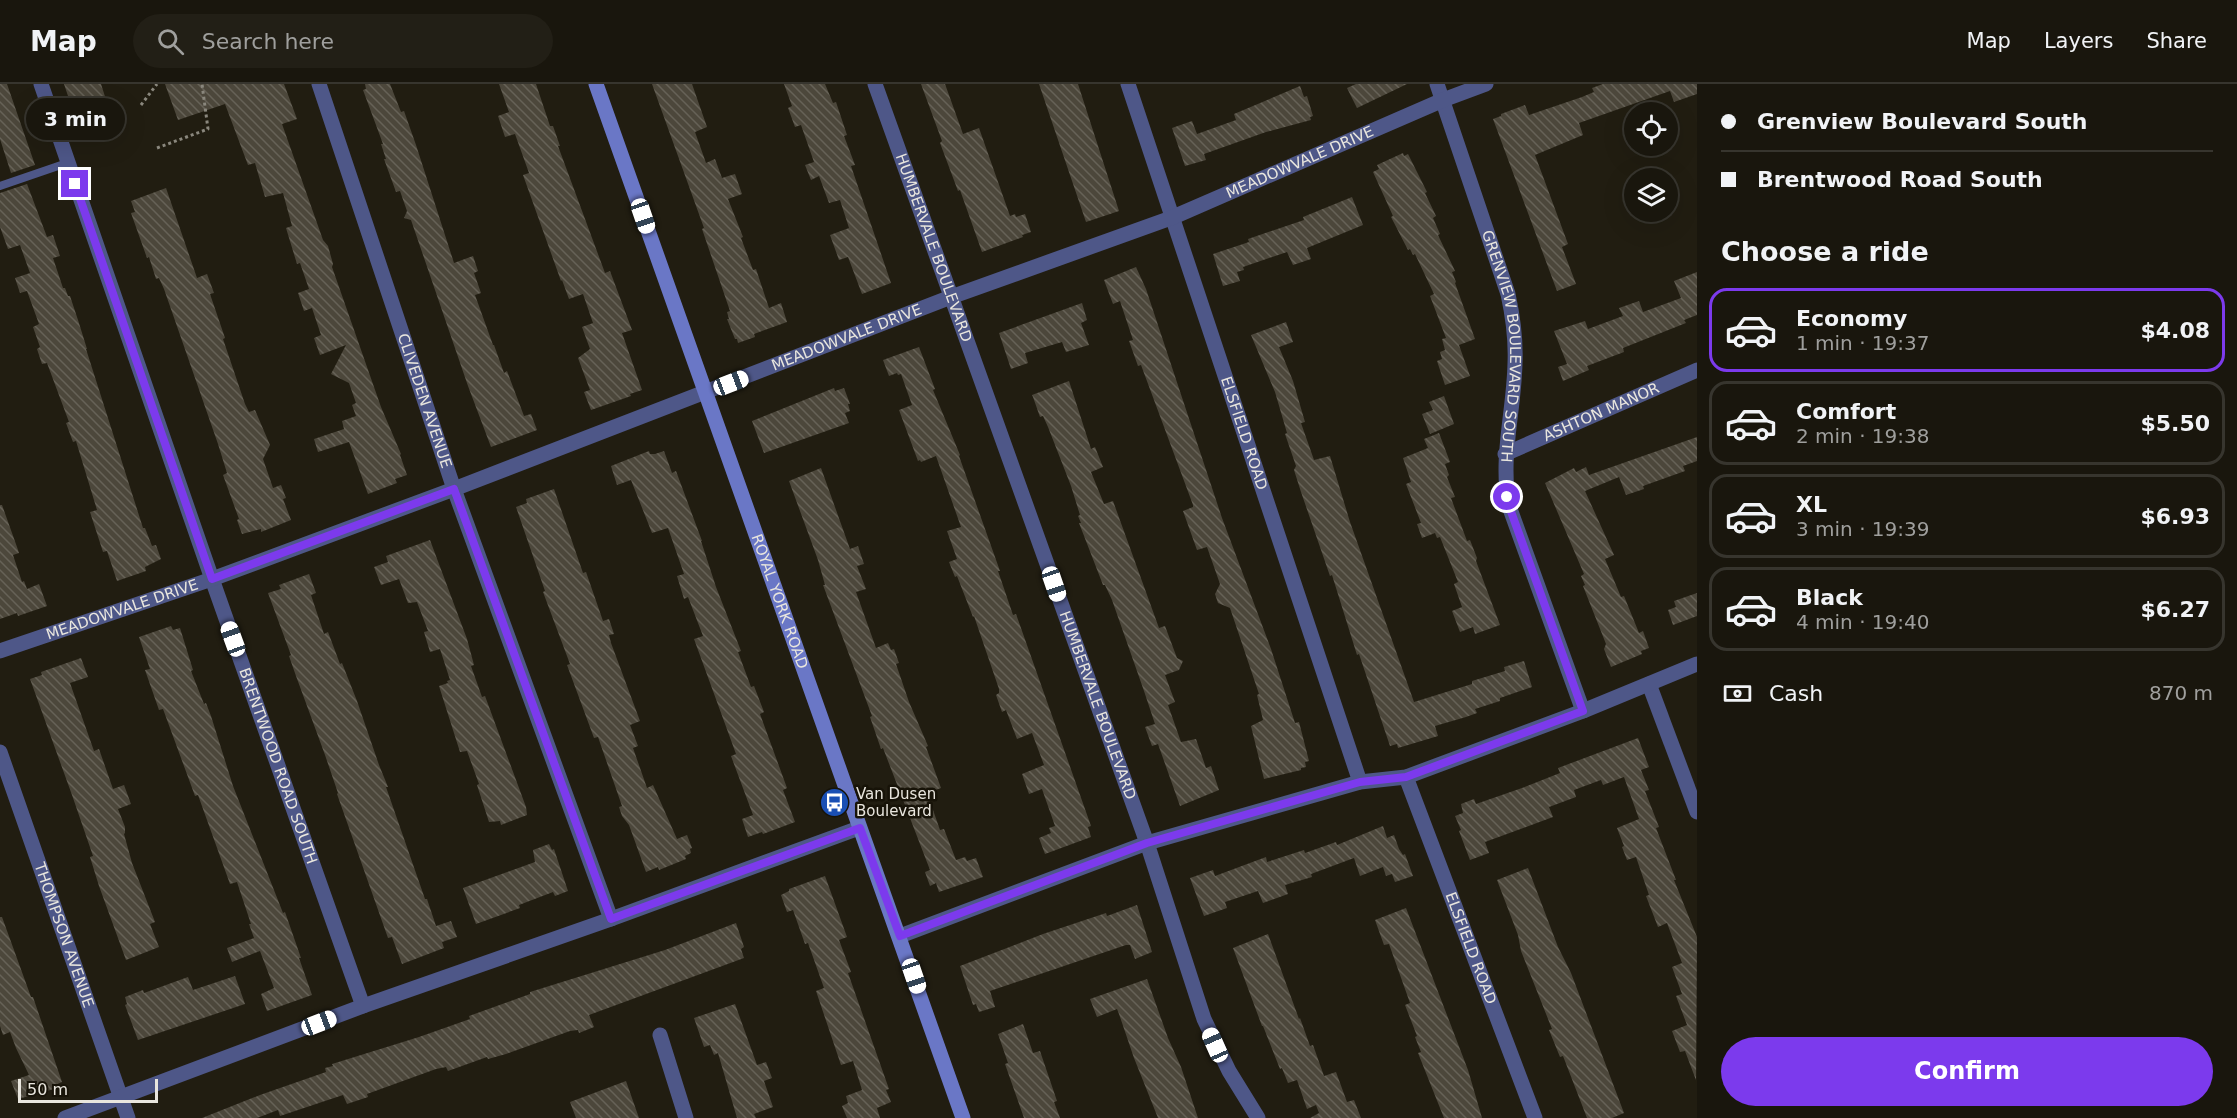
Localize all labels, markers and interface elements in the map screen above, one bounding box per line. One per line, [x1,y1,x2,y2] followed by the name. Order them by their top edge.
[133,14,553,68] search box
[30,25,97,58] text: Map
[154,25,187,58] icon: search
[202,29,334,54] text: Search here
[1967,29,2011,53] text: Map
[2044,29,2113,53] text: Layers
[2146,29,2207,53] text: Share
[26,97,124,139] callout: 3 min
[1624,102,1678,222] map controls
[1624,102,1678,156] button: locate
[44,107,107,131] text: 3 min
[1757,109,2088,134] text: Grenview Boulevard South
[1223,122,1376,202] street label: MEADOWVALE DRIVE
[892,151,976,345] street label: HUMBERVALE BOULEVARD
[1757,167,2043,192] text: Brentwood Road South
[1624,168,1678,222] button: layers
[61,170,88,197] route end
[629,196,657,236] car
[1478,228,1524,463] street label: GRENVIEW BOULEVARD SOUTH
[1721,236,1929,267] text: Choose a ride
[769,300,924,374] street label: MEADOWVALE DRIVE
[1724,303,1778,357] icon: car
[1796,306,1907,331] text: Economy
[2140,318,2210,343] text: $4.08
[394,331,455,471] street label: CLIVEDEN AVENUE
[1796,331,1930,355] text: 1 min · 19:37
[711,368,751,398] car
[1217,374,1271,492] street label: ELSFIELD ROAD
[1540,379,1662,445] street label: ASHTON MANOR
[1724,396,1778,450] icon: car
[1796,399,1896,424] text: Comfort
[2140,411,2210,436] text: $5.50
[1796,424,1930,448] text: 2 min · 19:38
[1493,483,1520,510] route start
[1724,489,1778,543] icon: car
[1796,492,1827,517] text: XL
[2140,504,2210,529] text: $6.93
[1796,517,1930,541] text: 3 min · 19:39
[747,532,812,671] street label: ROYAL YORK ROAD
[1040,564,1068,604] car
[44,575,200,644] street label: MEADOWVALE DRIVE
[1724,582,1778,636] icon: car
[1796,585,1863,610] text: Black
[2140,597,2210,622] text: $6.27
[1056,609,1140,802] street label: HUMBERVALE BOULEVARD
[1796,610,1930,634] text: 4 min · 19:40
[218,619,248,659] car
[235,665,321,866] street label: BRENTWOOD ROAD SOUTH
[1721,677,1754,710] icon: cash
[1769,681,1823,706] text: Cash
[2149,681,2213,705] text: 870 m
[856,785,936,820] place label: Van Dusen Boulevard
[819,787,851,819] bus stop icon: Van Dusen Boulevard
[30,859,98,1010] street label: THOMPSON AVENUE
[1441,890,1500,1007] street label: ELSFIELD ROAD
[900,956,928,996] car
[299,1008,339,1038] car
[1199,1025,1231,1065] car
[1721,1037,2213,1106] button: Confirm
[18,1076,158,1104] scale bar
[27,1080,68,1099] text: 50 m

